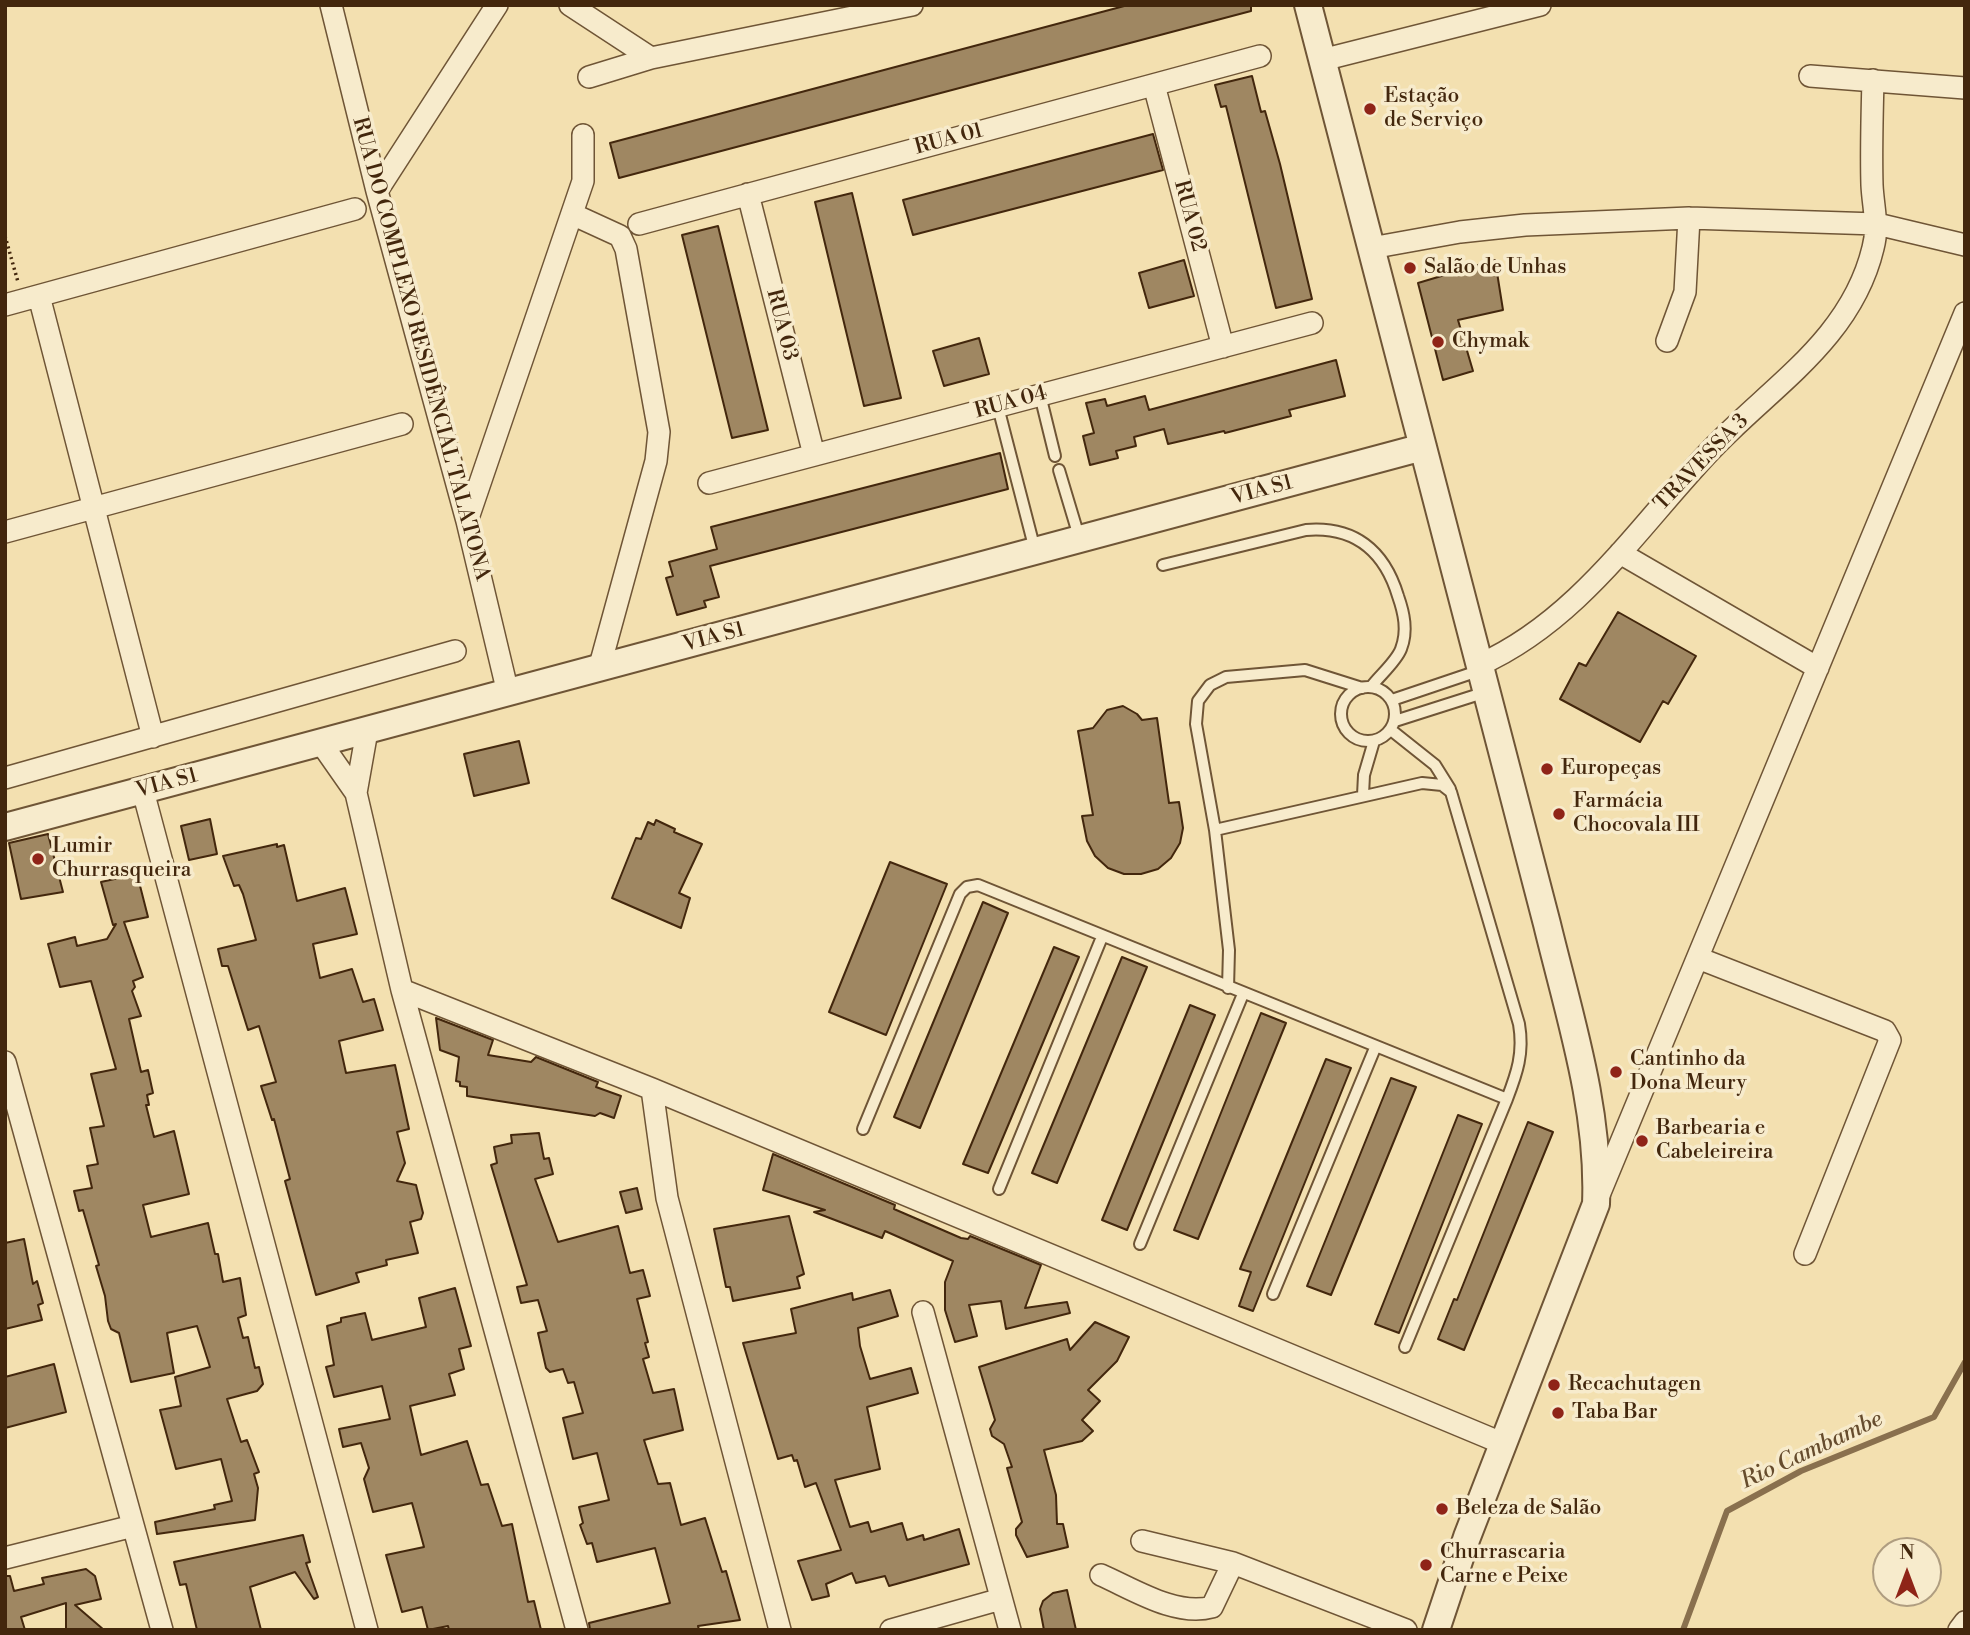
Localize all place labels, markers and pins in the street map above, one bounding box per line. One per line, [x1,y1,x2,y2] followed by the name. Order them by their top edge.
[1384,84,1483,134] place label: Estação de Serviço
[1362,101,1378,117] marker: Estação de Serviço
[1424,255,1566,281] place label: Salão de Unhas
[1402,260,1418,276] marker: Salão de Unhas
[1452,329,1529,355] place label: Chymak
[1430,334,1446,350] marker: Chymak
[1561,756,1661,782] place label: Europeças
[1539,761,1555,777] marker: Europeças
[1573,789,1700,839] place label: Farmácia Chocovala III
[1551,806,1567,822] marker: Farmácia Chocovala III
[52,834,191,884] place label: Lumir Churrasqueira
[30,851,46,867] marker: Lumir Churrasqueira
[1630,1047,1747,1097] place label: Cantinho da Dona Meury
[1608,1064,1624,1080] marker: Cantinho da Dona Meury
[1656,1116,1773,1166] place label: Barbearia e Cabeleireira
[1634,1133,1650,1149] marker: Barbearia e Cabeleireira
[1568,1372,1701,1398] place label: Recachutagen
[1546,1377,1562,1393] marker: Recachutagen
[1572,1400,1658,1426] place label: Taba Bar
[1550,1405,1566,1421] marker: Taba Bar
[1456,1496,1601,1522] place label: Beleza de Salão
[1434,1501,1450,1517] marker: Beleza de Salão
[1440,1540,1568,1590] place label: Churrascaria Carne e Peixe
[1418,1557,1434,1573] marker: Churrascaria Carne e Peixe

